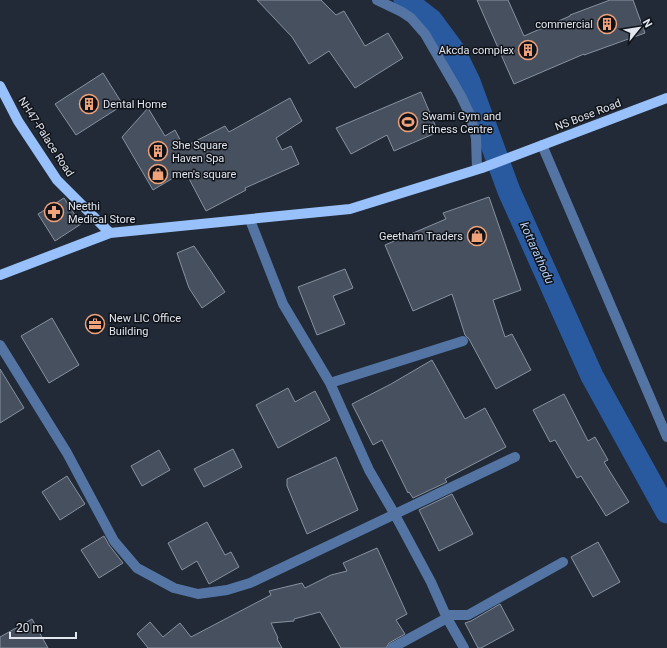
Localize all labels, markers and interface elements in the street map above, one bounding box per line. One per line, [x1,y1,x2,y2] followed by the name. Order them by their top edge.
[619,8,659,48] north arrow
[596,13,618,35] building icon: commercial
[640,17,655,30] text: N
[535,18,593,31] place label: commercial
[517,39,539,61] building icon: Akcda complex
[439,44,515,57] place label: Akcda complex
[78,93,100,115] building icon: Dental Home
[15,95,77,179] street label: NH47-Palace Road
[553,96,623,134] street label: NS Bose Road
[103,98,167,111] place label: Dental Home
[422,110,501,136] place label: Swami Gym and Fitness Centre
[397,111,419,133] sports icon: Swami Gym and Fitness Centre
[172,139,228,165] place label: She Square Haven Spa
[147,140,169,162] building icon: She Square Haven Spa
[147,163,169,185] shop icon: men's square
[172,168,236,181] place label: men's square
[68,200,135,226] place label: Neethi Medical Store
[43,201,65,223] pharmacy icon: Neethi Medical Store
[517,220,557,287] water label: kottarathodu
[466,225,488,247] shop icon: Geetham Traders
[379,230,463,243] place label: Geetham Traders
[109,312,181,338] place label: New LIC Office Building
[84,313,106,335] office icon: New LIC Office Building
[10,614,76,640] scale bar
[16,621,43,635] text: 20 m

